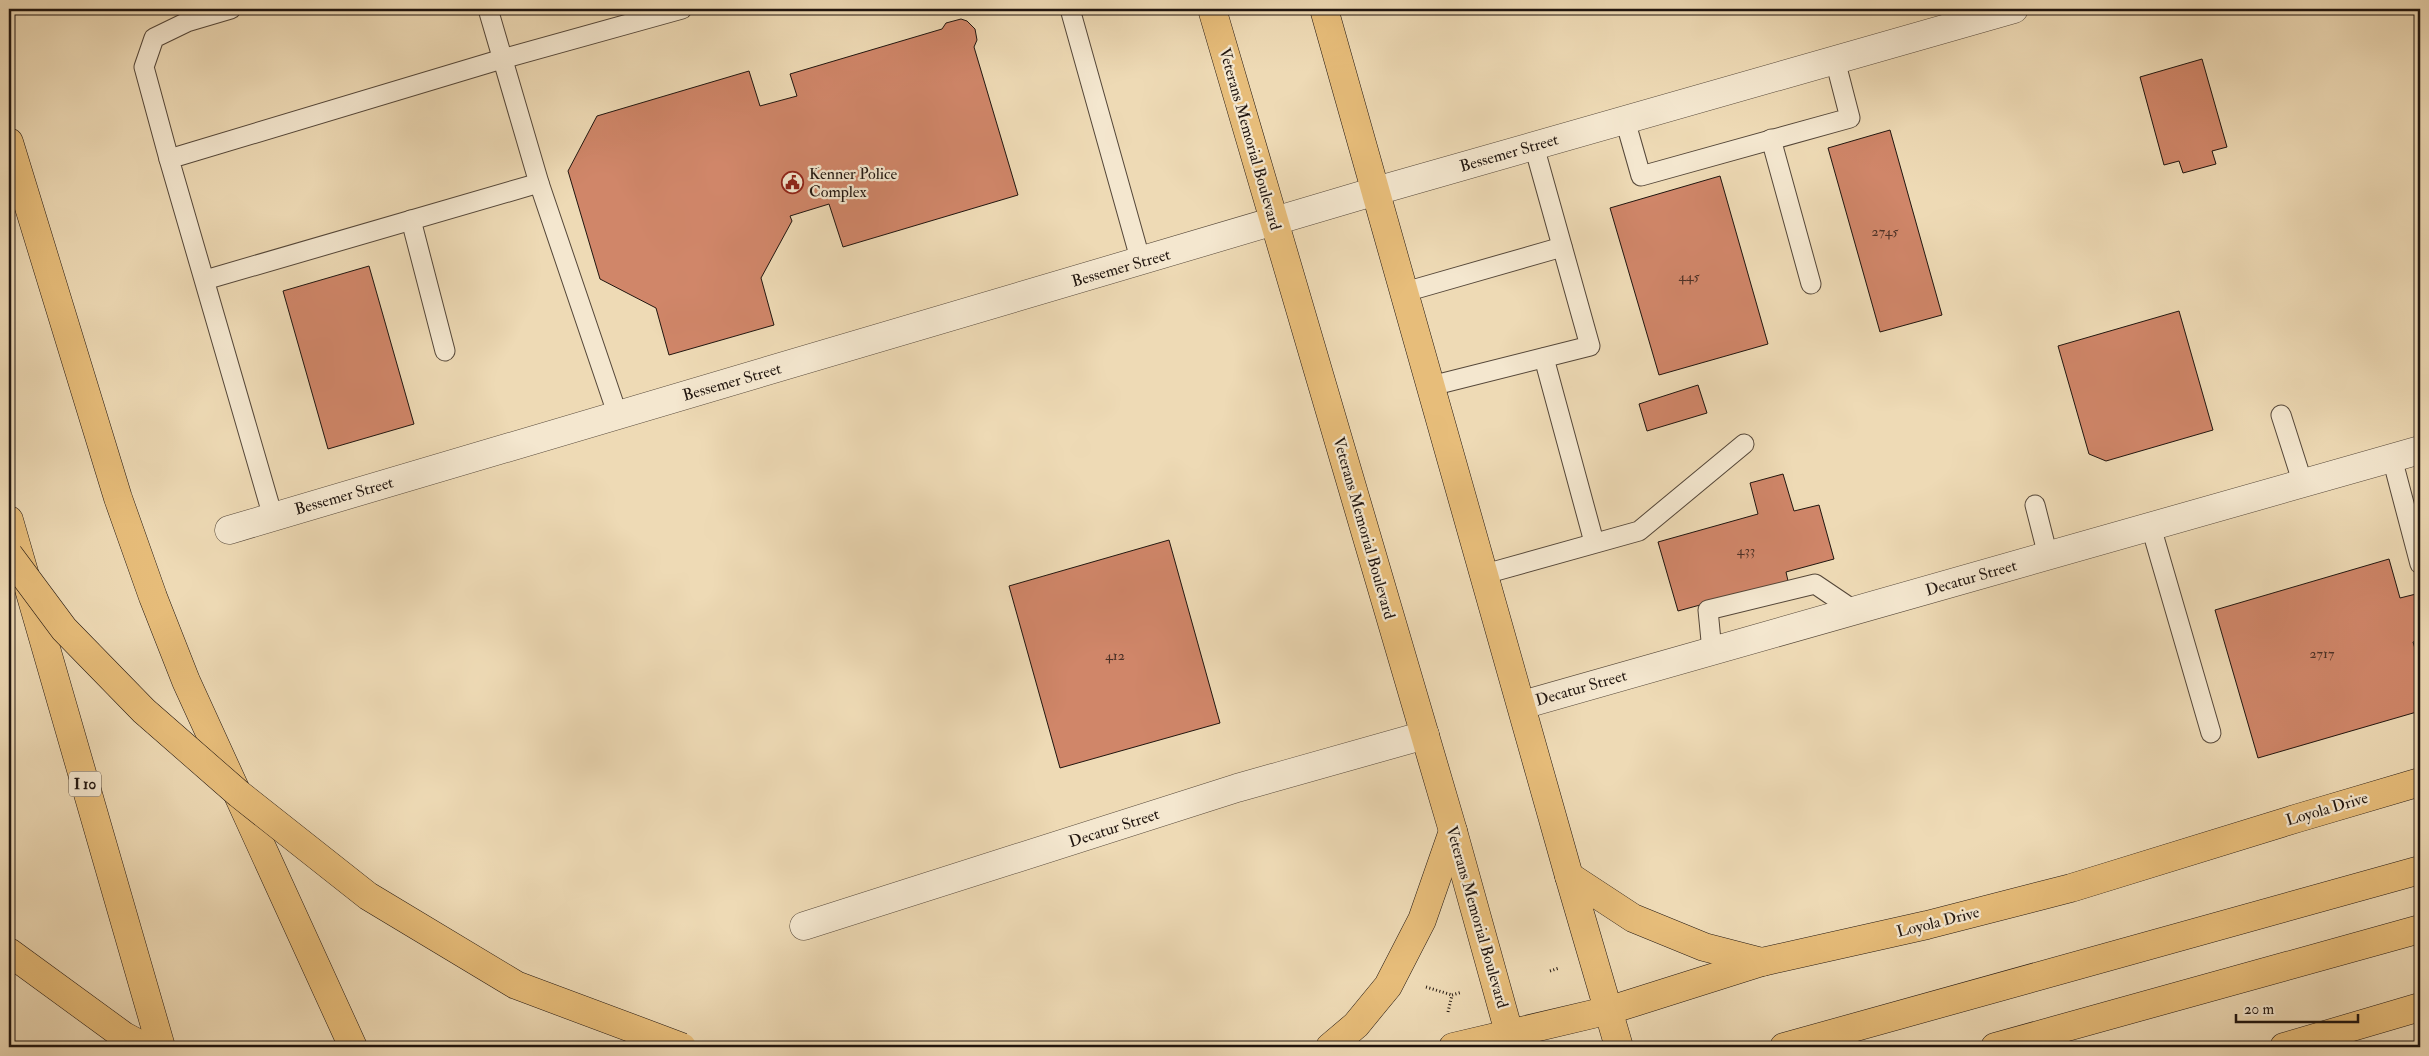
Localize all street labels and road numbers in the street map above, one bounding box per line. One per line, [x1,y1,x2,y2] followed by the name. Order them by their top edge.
[1214,46,1286,233] street label: Veterans Memorial Boulevard
[1457,129,1561,177] street label: Bessemer Street
[1069,244,1173,292] street label: Bessemer Street
[680,358,784,406] street label: Bessemer Street
[1328,435,1400,622] street label: Veterans Memorial Boulevard
[292,472,396,520] street label: Bessemer Street
[1923,555,2019,601] street label: Decatur Street
[1533,665,1629,711] street label: Decatur Street
[69,772,101,796] road number: I 10
[2284,788,2371,830] street label: Loyola Drive
[1066,804,1162,852] street label: Decatur Street
[1441,824,1513,1011] street label: Veterans Memorial Boulevard
[1895,902,1982,942] street label: Loyola Drive

